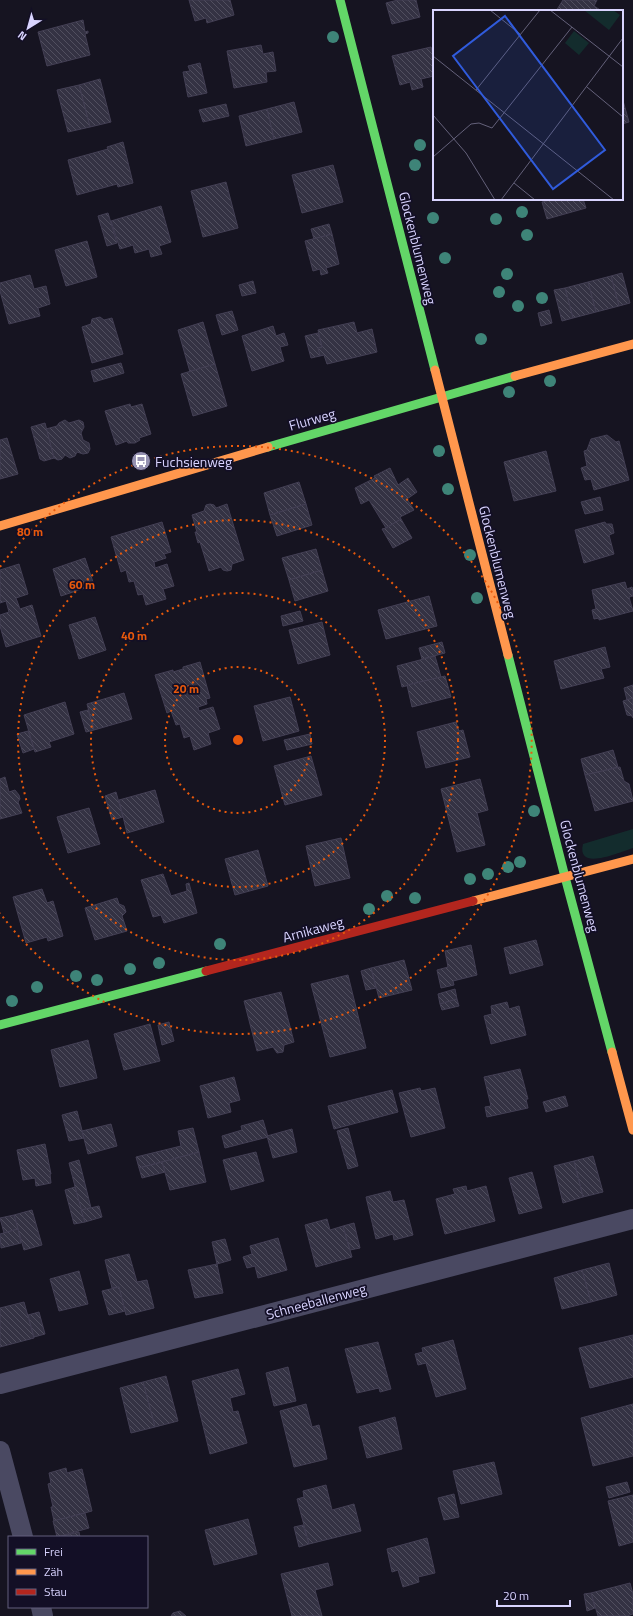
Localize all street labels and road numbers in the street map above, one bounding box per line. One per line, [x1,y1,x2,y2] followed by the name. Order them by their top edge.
[394,189,442,307] street label: Glockenblumenweg
[286,402,338,436] street label: Flurweg
[474,503,522,621] street label: Glockenblumenweg
[555,817,605,935] street label: Glockenblumenweg
[280,911,346,947] street label: Arnikaweg
[263,1278,369,1324] street label: Schneeballenweg

